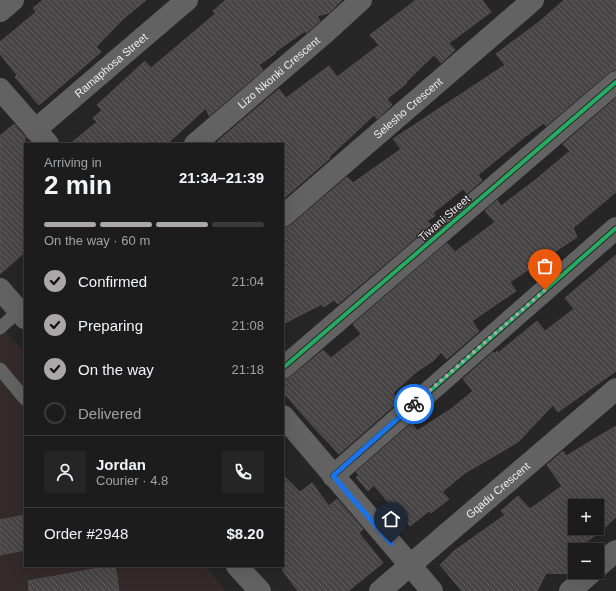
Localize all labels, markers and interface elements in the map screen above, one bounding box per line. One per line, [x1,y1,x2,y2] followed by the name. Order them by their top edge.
[72,31,150,99] street label: Ramaphosa Street
[235,34,322,111] street label: Lizo Nkonki Crescent
[371,75,445,141] street label: Selesho Crescent
[44,155,102,170] text: Arriving in
[179,169,264,186] text: 21:34–21:39
[44,170,112,200] text: 2 min
[416,193,472,243] street label: Tiwani Street
[44,233,150,248] text: On the way · 60 m
[528,249,562,290] pin
[534,255,556,277] icon: bag
[44,270,66,292] icon: check
[78,273,147,290] text: Confirmed
[231,274,264,289] text: 21:04
[44,314,66,336] icon: check
[78,317,143,334] text: Preparing
[231,318,264,333] text: 21:08
[44,358,66,380] icon: check
[78,361,154,378] text: On the way
[231,362,264,377] text: 21:18
[394,384,434,424] courier
[403,393,425,415] icon: bike
[78,405,141,422] text: Delivered
[44,451,86,493] button: person
[222,451,264,493] button: phone
[96,456,146,473] text: Jordan
[463,460,532,521] street label: Gqadu Crescent
[96,473,168,488] text: Courier · 4.8
[568,499,604,579] map controls
[568,499,604,535] button: +
[374,502,408,543] pin
[380,508,402,530] icon: home
[44,525,128,542] text: Order #2948
[226,525,264,542] text: $8.20
[568,543,604,579] button: −

